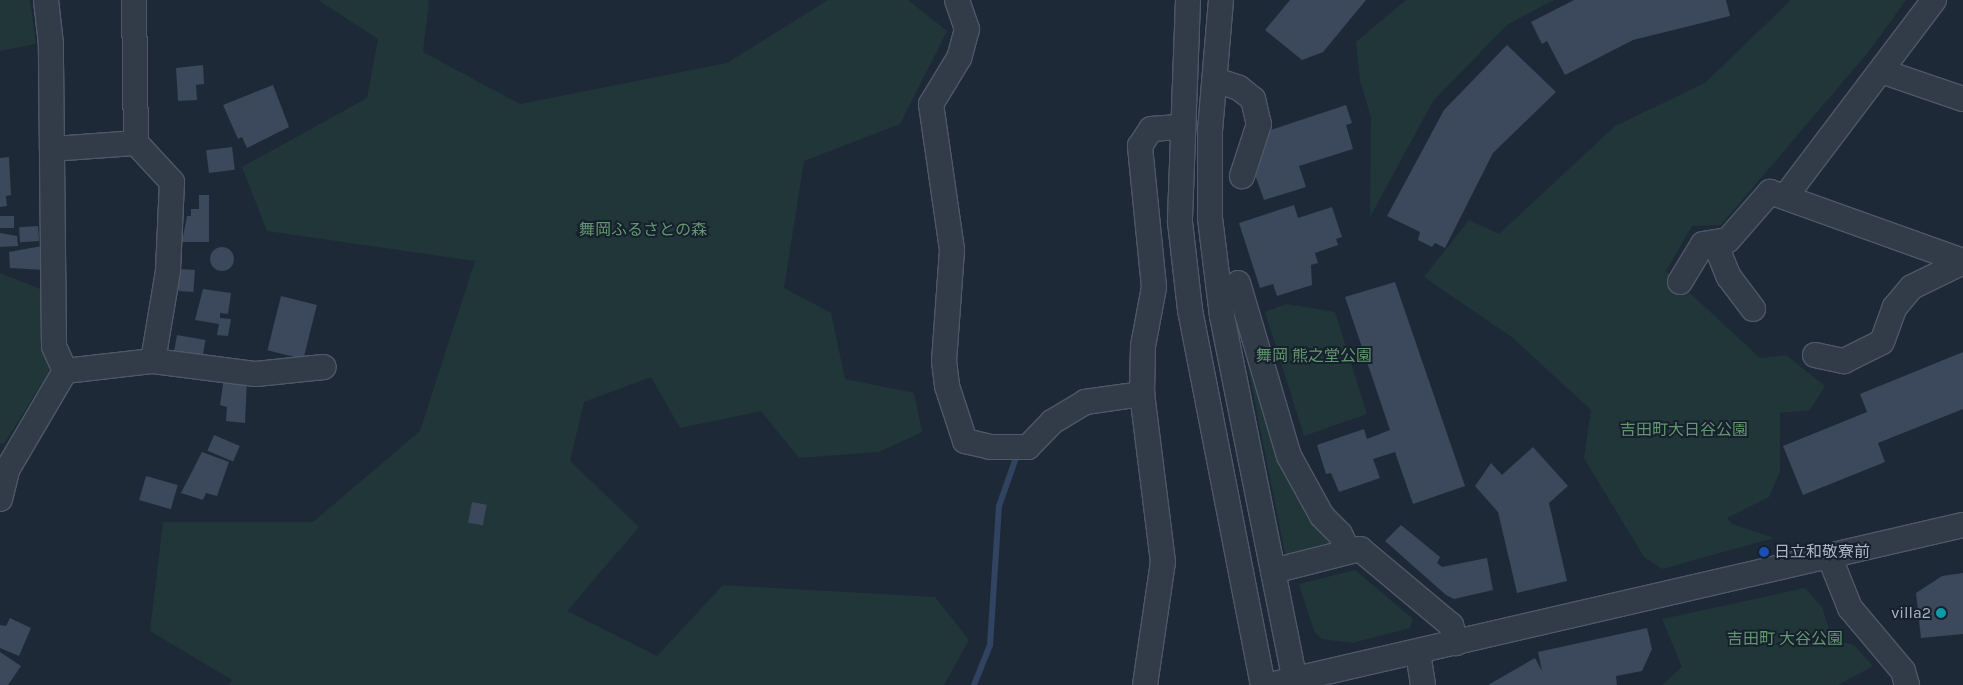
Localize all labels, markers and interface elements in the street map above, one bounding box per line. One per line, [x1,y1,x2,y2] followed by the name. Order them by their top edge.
[579,220,707,240] park label: 舞岡ふるさとの森
[1256,346,1372,366] park label: 舞岡 熊之堂公園
[1620,420,1748,440] park label: 吉田町大日谷公園
[1774,542,1870,562] place label: 日立和敬寮前
[1758,546,1770,558] marker: 日立和敬寮前
[1891,603,1931,623] place label: villa2
[1935,607,1947,619] marker: villa2
[1727,629,1843,649] park label: 吉田町 大谷公園

